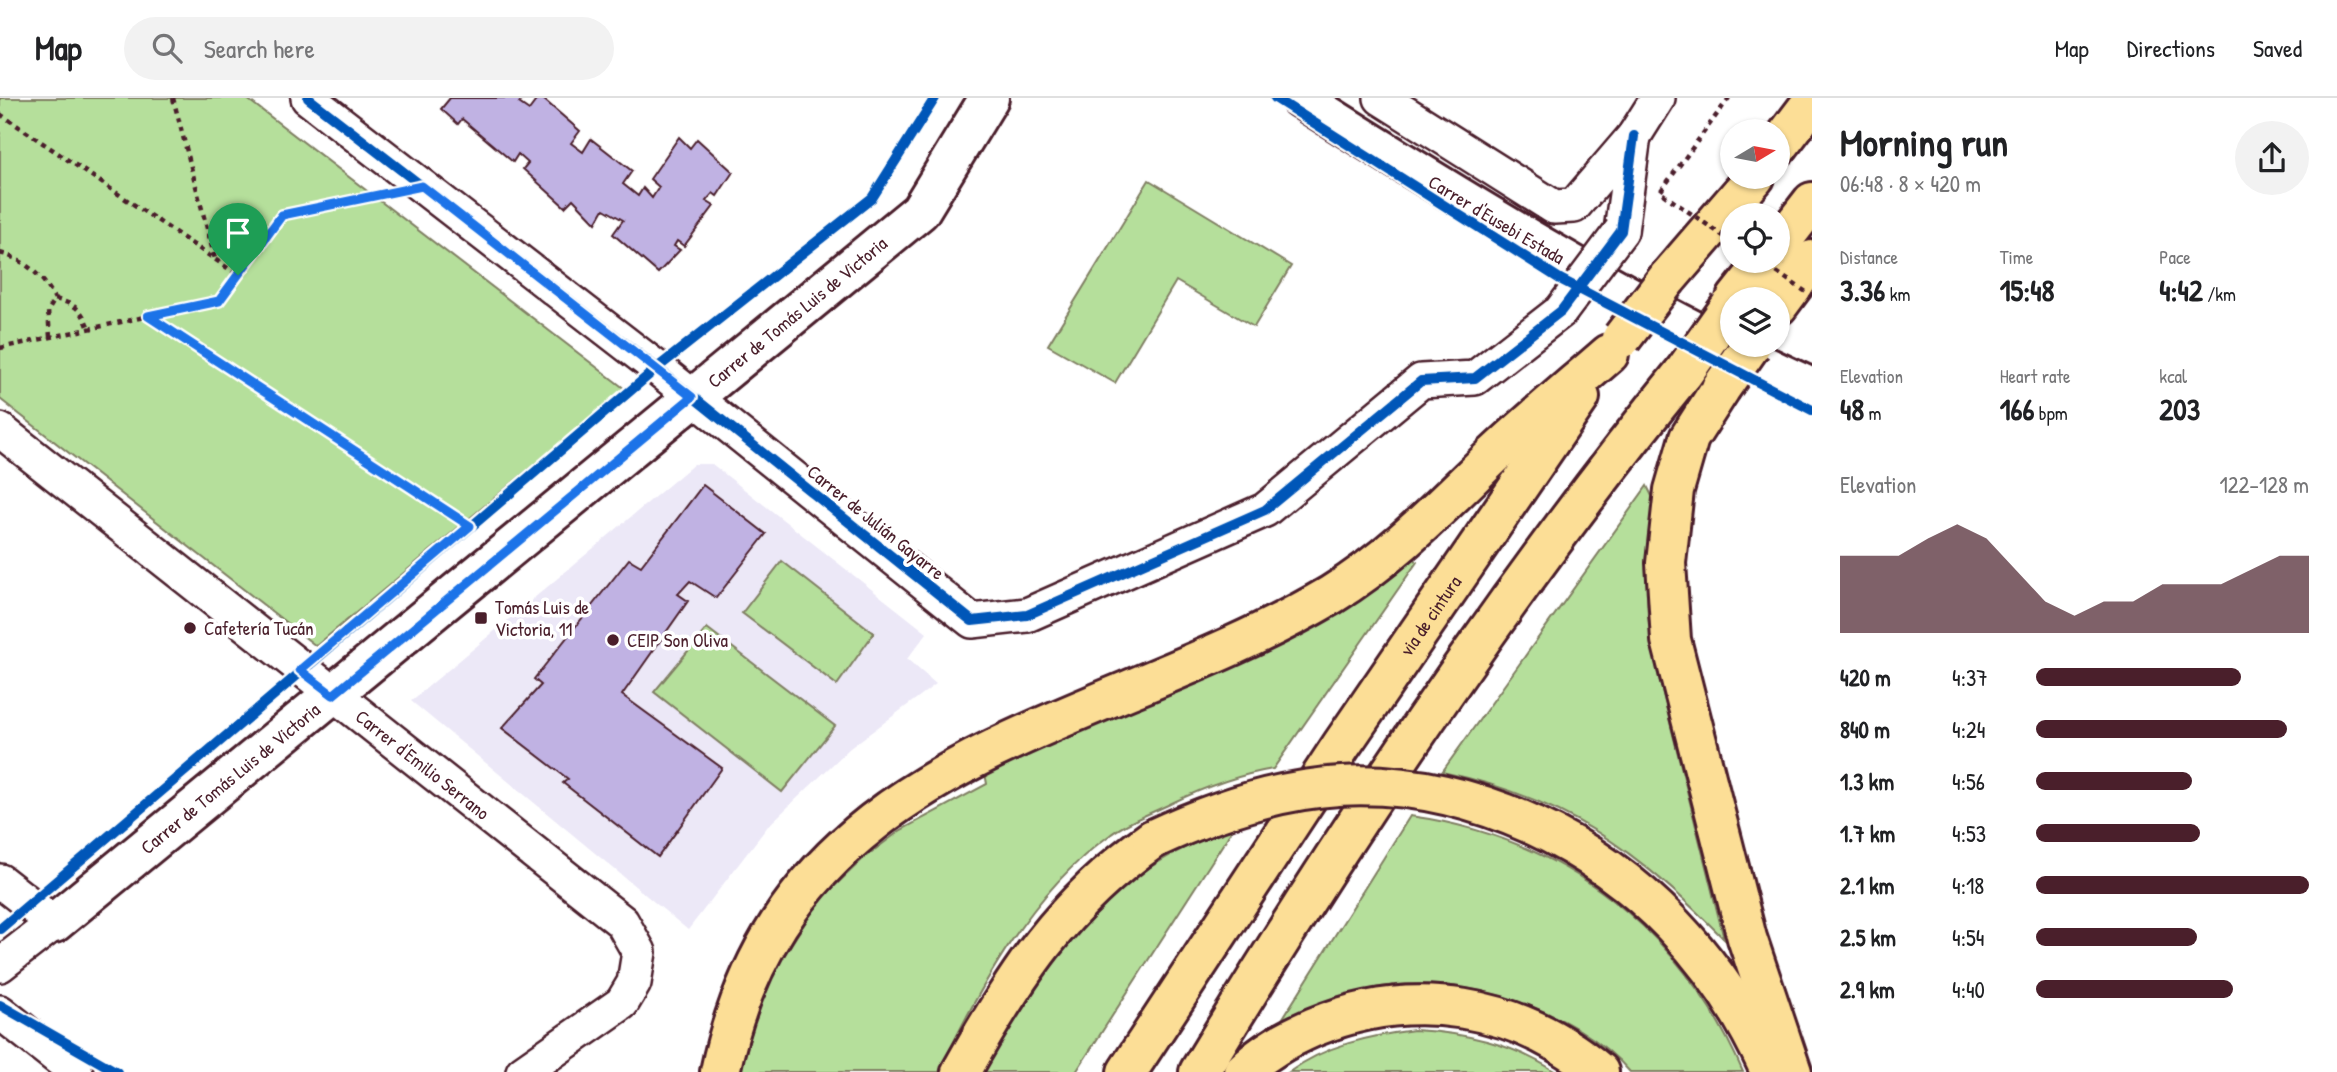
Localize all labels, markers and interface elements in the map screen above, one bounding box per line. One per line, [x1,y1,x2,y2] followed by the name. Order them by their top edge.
[124,17,614,80] search box
[35,26,82,70] text: Map
[148,29,186,67] icon: search
[204,31,315,66] text: Search here
[2055,32,2089,64] text: Map
[2127,32,2215,64] text: Directions
[2253,32,2302,64] text: Saved
[1840,116,2008,168] text: Morning run
[1720,119,1790,189] north arrow
[1720,119,1790,357] map controls
[2235,121,2309,195] button: share
[1840,168,1981,199] text: 06:48 · 8 × 420 m
[1424,169,1570,270] street label: Carrer d'Eusebi Estada
[208,203,268,275] pin
[1720,203,1790,273] button: locate
[219,214,257,252] icon: arrive
[702,230,893,394] street label: Carrer de Tomás Luis de Victoria
[1840,244,1898,270] text: Distance
[2000,244,2033,270] text: Time
[2159,244,2191,270] text: Pace
[1840,270,1885,310] text: 3.36
[2000,270,2054,310] text: 15:48
[2159,270,2203,310] text: 4:42
[1885,281,1910,307] text: km
[2203,281,2236,307] text: /km
[1720,287,1790,357] button: layers
[1840,363,1903,389] text: Elevation
[2000,363,2071,389] text: Heart rate
[2159,363,2187,389] text: kcal
[1840,389,1864,429] text: 48
[2000,389,2035,429] text: 166
[2159,389,2200,429] text: 203
[1864,400,1882,426] text: m
[2035,400,2068,426] text: bpm
[802,459,950,586] street label: Carrer de Julián Gayarre
[1840,469,1916,500] text: Elevation
[2219,469,2309,500] text: 122–128 m
[1394,570,1467,661] street label: via de cintura
[495,594,590,642] place label: Tomás Luis de Victoria, 11
[473,610,489,626] marker: Tomás Luis de Victoria, 11
[204,615,314,641] place label: Cafetería Tucán
[182,620,198,636] marker: Cafetería Tucán
[627,627,729,653] place label: CEIP Son Oliva
[605,632,621,648] marker: CEIP Son Oliva
[1840,662,1891,693] text: 420 m
[1952,662,1988,693] text: 4:37
[135,696,326,860] street label: Carrer de Tomás Luis de Victoria
[350,703,495,826] street label: Carrer d'Emilio Serrano
[1840,714,1890,745] text: 840 m
[1952,714,1985,745] text: 4:24
[1840,766,1894,797] text: 1.3 km
[1952,766,1985,797] text: 4:56
[1840,818,1895,849] text: 1.7 km
[1952,818,1986,849] text: 4:53
[1840,870,1895,901] text: 2.1 km
[1952,870,1984,901] text: 4:18
[1840,922,1896,953] text: 2.5 km
[1952,922,1984,953] text: 4:54
[1840,974,1895,1005] text: 2.9 km
[1952,974,1985,1005] text: 4:40

